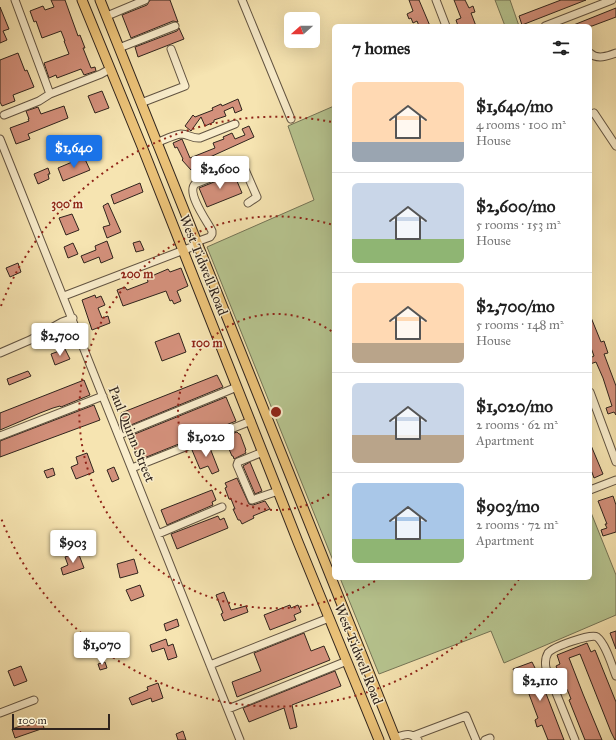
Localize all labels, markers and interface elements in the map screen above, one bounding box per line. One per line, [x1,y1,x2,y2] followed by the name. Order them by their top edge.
[284,12,320,48] north arrow
[284,12,320,48] map controls
[550,37,572,59] icon: filters
[352,38,410,59] text: 7 homes
[476,96,553,117] text: $1,640/mo
[384,98,432,146] icon: home
[476,117,566,133] text: 4 rooms · 100 m²
[476,133,511,149] text: House
[41,135,107,169] pin: $1,640
[55,140,93,156] text: $1,640
[187,156,253,190] pin: $2,600
[200,161,240,177] text: $2,600
[476,196,555,217] text: $2,600/mo
[51,197,84,212] text: 300 m
[384,199,432,247] icon: home
[176,212,232,318] street label: West Tidwell Road
[476,217,561,233] text: 5 rooms · 153 m²
[476,233,511,249] text: House
[121,267,154,281] text: 200 m
[476,296,555,317] text: $2,700/mo
[384,299,432,347] icon: home
[476,317,564,333] text: 5 rooms · 148 m²
[27,323,93,357] pin: $2,700
[40,328,80,344] text: $2,700
[476,333,511,349] text: House
[191,336,224,350] text: 100 m
[105,384,159,485] street label: Paul Quinn Street
[476,396,553,417] text: $1,020/mo
[384,399,432,447] icon: home
[269,405,283,419] centre of rings
[476,417,558,433] text: 2 rooms · 62 m²
[173,424,239,458] pin: $1,020
[187,429,225,445] text: $1,020
[476,433,534,449] text: Apartment
[476,496,540,517] text: $903/mo
[384,499,432,547] icon: home
[476,517,558,533] text: 2 rooms · 72 m²
[49,530,97,564] pin: $903
[476,533,534,549] text: Apartment
[59,535,87,551] text: $903
[331,601,387,707] street label: West Tidwell Road
[69,632,135,666] pin: $1,070
[83,637,121,653] text: $1,070
[507,668,573,702] pin: $2,110
[522,673,558,689] text: $2,110
[12,712,110,731] scale bar
[18,714,47,727] text: 100 m

